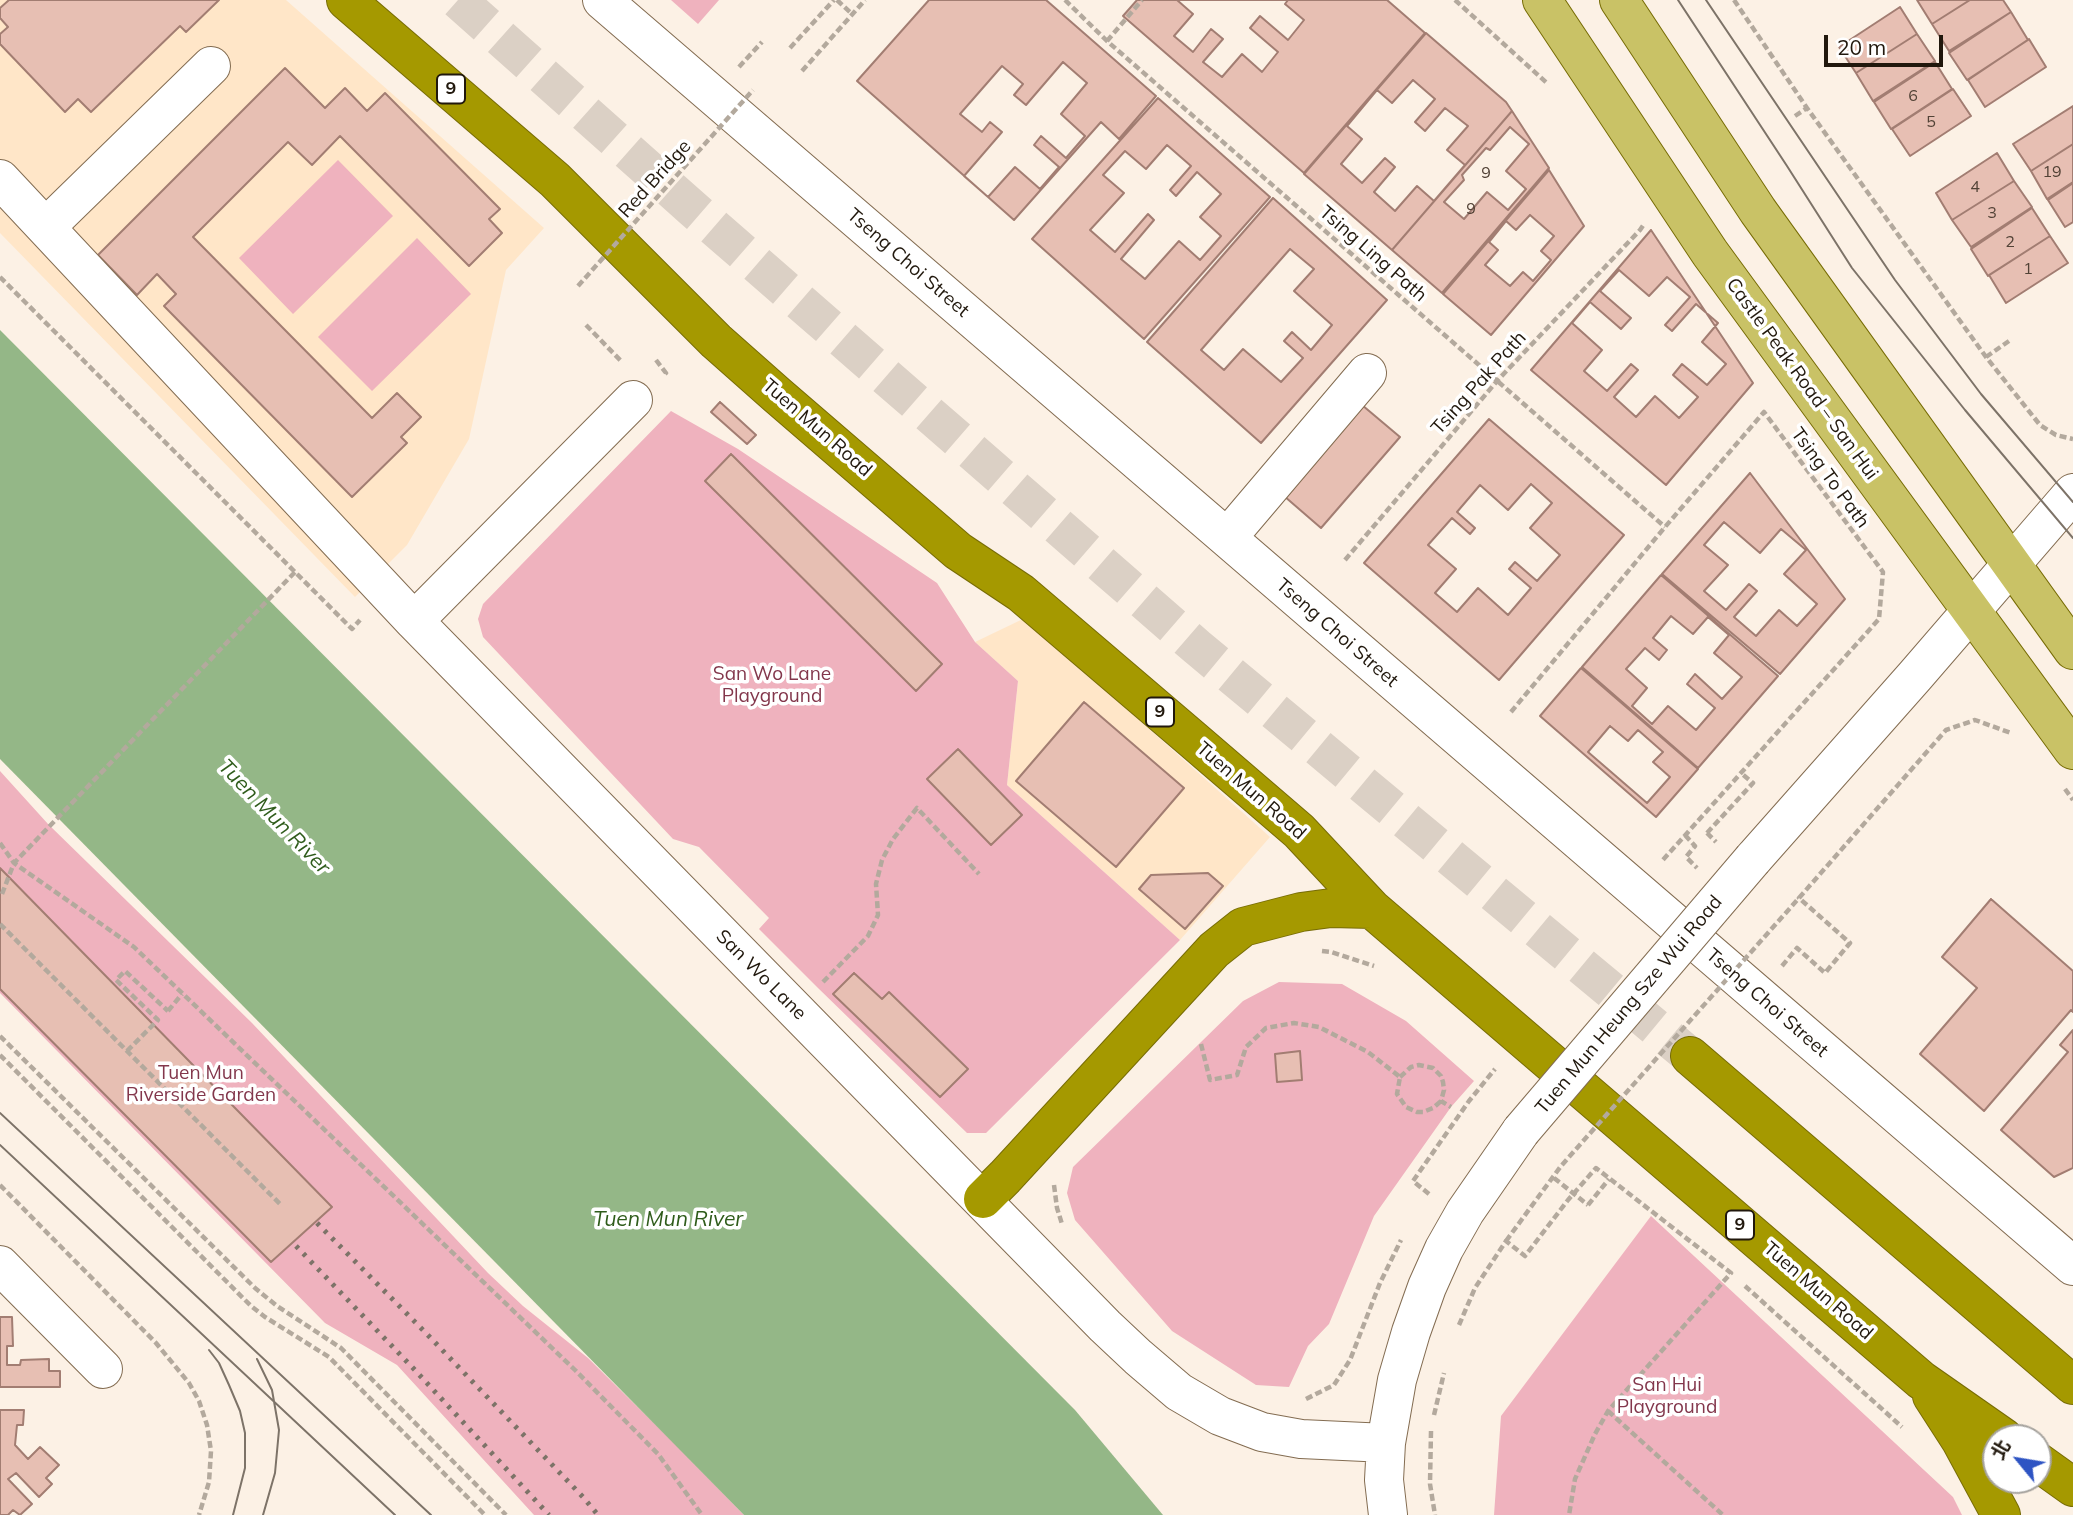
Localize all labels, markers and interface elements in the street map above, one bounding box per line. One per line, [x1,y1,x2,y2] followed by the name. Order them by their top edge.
[1828,21,1947,65] scale bar
[1837,34,1886,60] text: 20 m
[437,74,465,104] road number: 9
[1908,86,1918,106] house number: 6
[1926,112,1936,132] house number: 5
[614,135,696,223] street label: Red Bridge
[2042,162,2062,182] house number: 19
[1481,163,1491,183] house number: 9
[1970,177,1980,197] house number: 4
[1466,199,1476,219] house number: 9
[1315,201,1431,307] street label: Tsing Ling Path
[1987,203,1997,223] house number: 3
[842,204,974,322] street label: Tseng Choi Street
[2005,232,2015,252] house number: 2
[2023,259,2033,279] house number: 1
[1721,274,1883,484] street label: Castle Peak Road – San Hui
[1427,327,1531,439] street label: Tsing Pak Path
[758,374,876,482] street label: Tuen Mun Road
[1786,423,1874,533] street label: Tsing To Path
[1271,574,1403,692] street label: Tseng Choi Street
[713,663,831,707] park label: San Wo Lane Playground
[1146,698,1174,726] road number: 9
[1192,737,1310,845] street label: Tuen Mun Road
[213,754,335,880] water label: Tuen Mun River
[1531,891,1727,1119] street label: Tuen Mun Heung Sze Wui Road
[711,925,811,1025] street label: San Wo Lane
[1701,944,1833,1062] street label: Tseng Choi Street
[126,1062,276,1106] park label: Tuen Mun Riverside Garden
[593,1207,743,1233] water label: Tuen Mun River
[1726,1210,1754,1240] road number: 9
[1759,1237,1877,1345] street label: Tuen Mun Road
[1617,1374,1717,1418] park label: San Hui Playground
[1982,1424,2052,1494] north arrow
[1985,1435,2016,1464] text: 北

